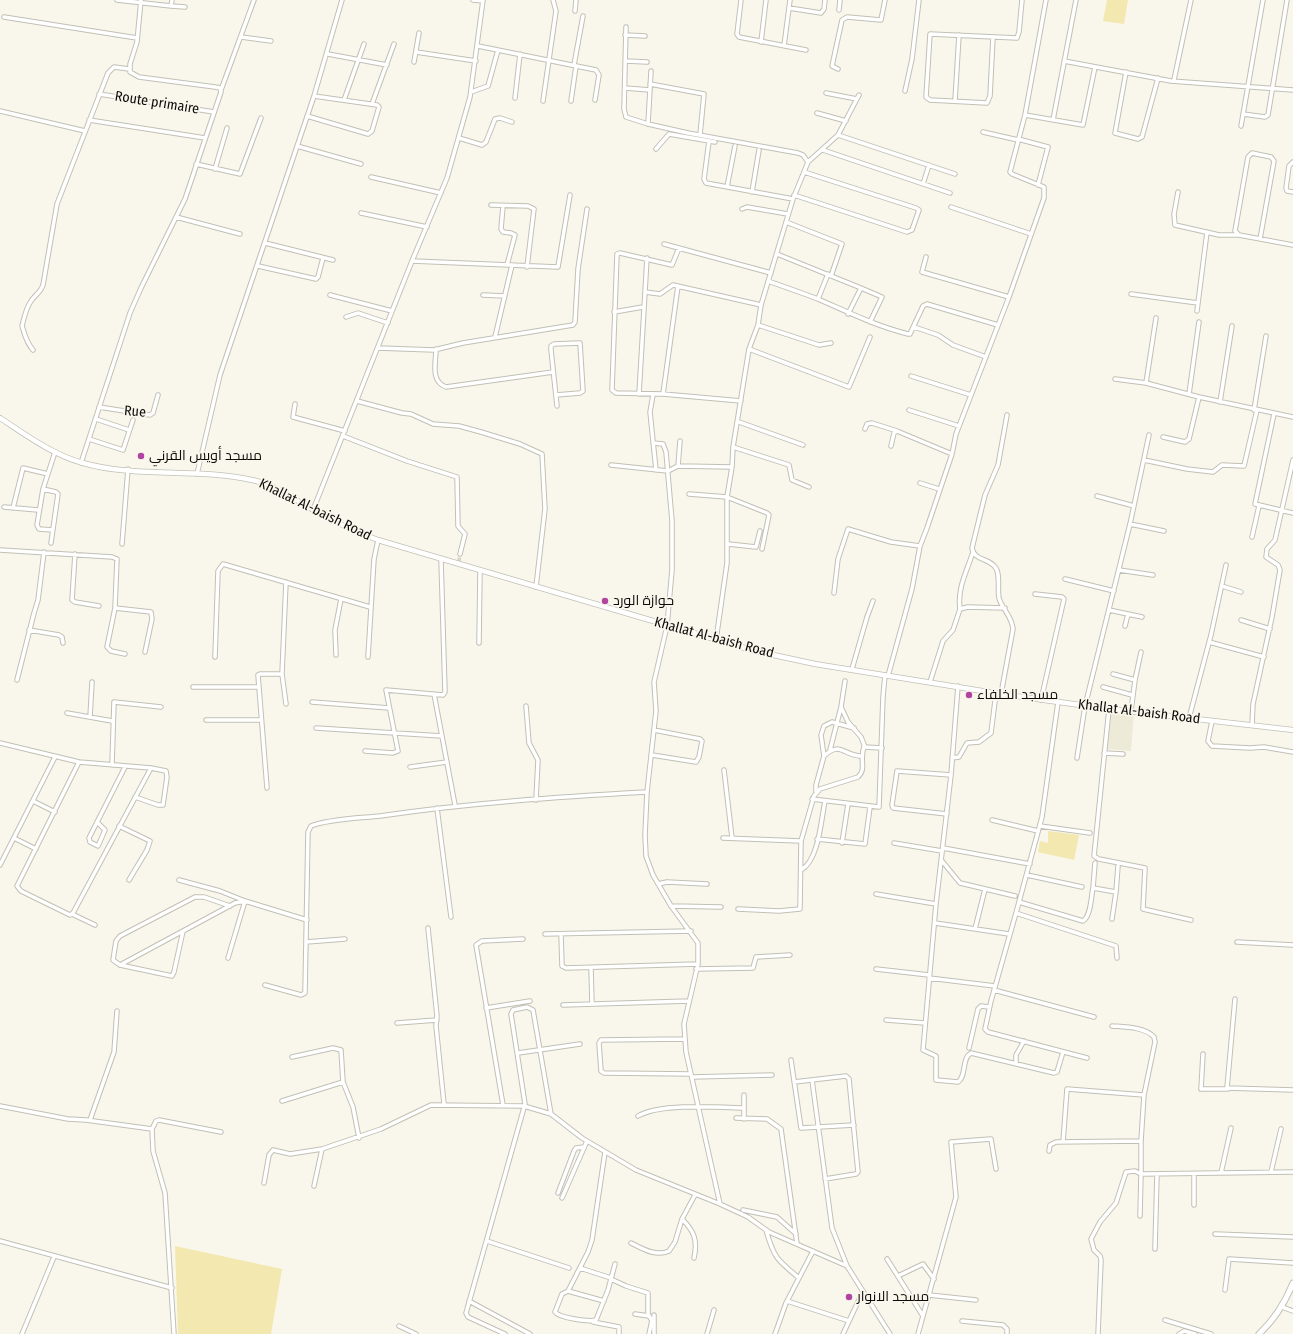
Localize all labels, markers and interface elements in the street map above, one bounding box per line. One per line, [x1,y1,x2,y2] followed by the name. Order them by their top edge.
[114,88,200,118] street label: Route primaire
[123,403,147,421] street label: Rue
[149,448,262,464] place label: مسجد أويس القرني
[136,451,146,461] marker: مسجد أويس القرني
[256,475,374,545] street label: Khallat Al-baish Road
[613,593,674,609] place label: حوازة الورد
[600,596,610,606] marker: حوازة الورد
[652,614,776,662] street label: Khallat Al-baish Road
[977,687,1058,703] place label: مسجد الخلفاء
[964,690,974,700] marker: مسجد الخلفاء
[1077,696,1201,728] street label: Khallat Al-baish Road
[857,1289,929,1305] place label: مسجد الانوار
[844,1292,854,1302] marker: مسجد الانوار

